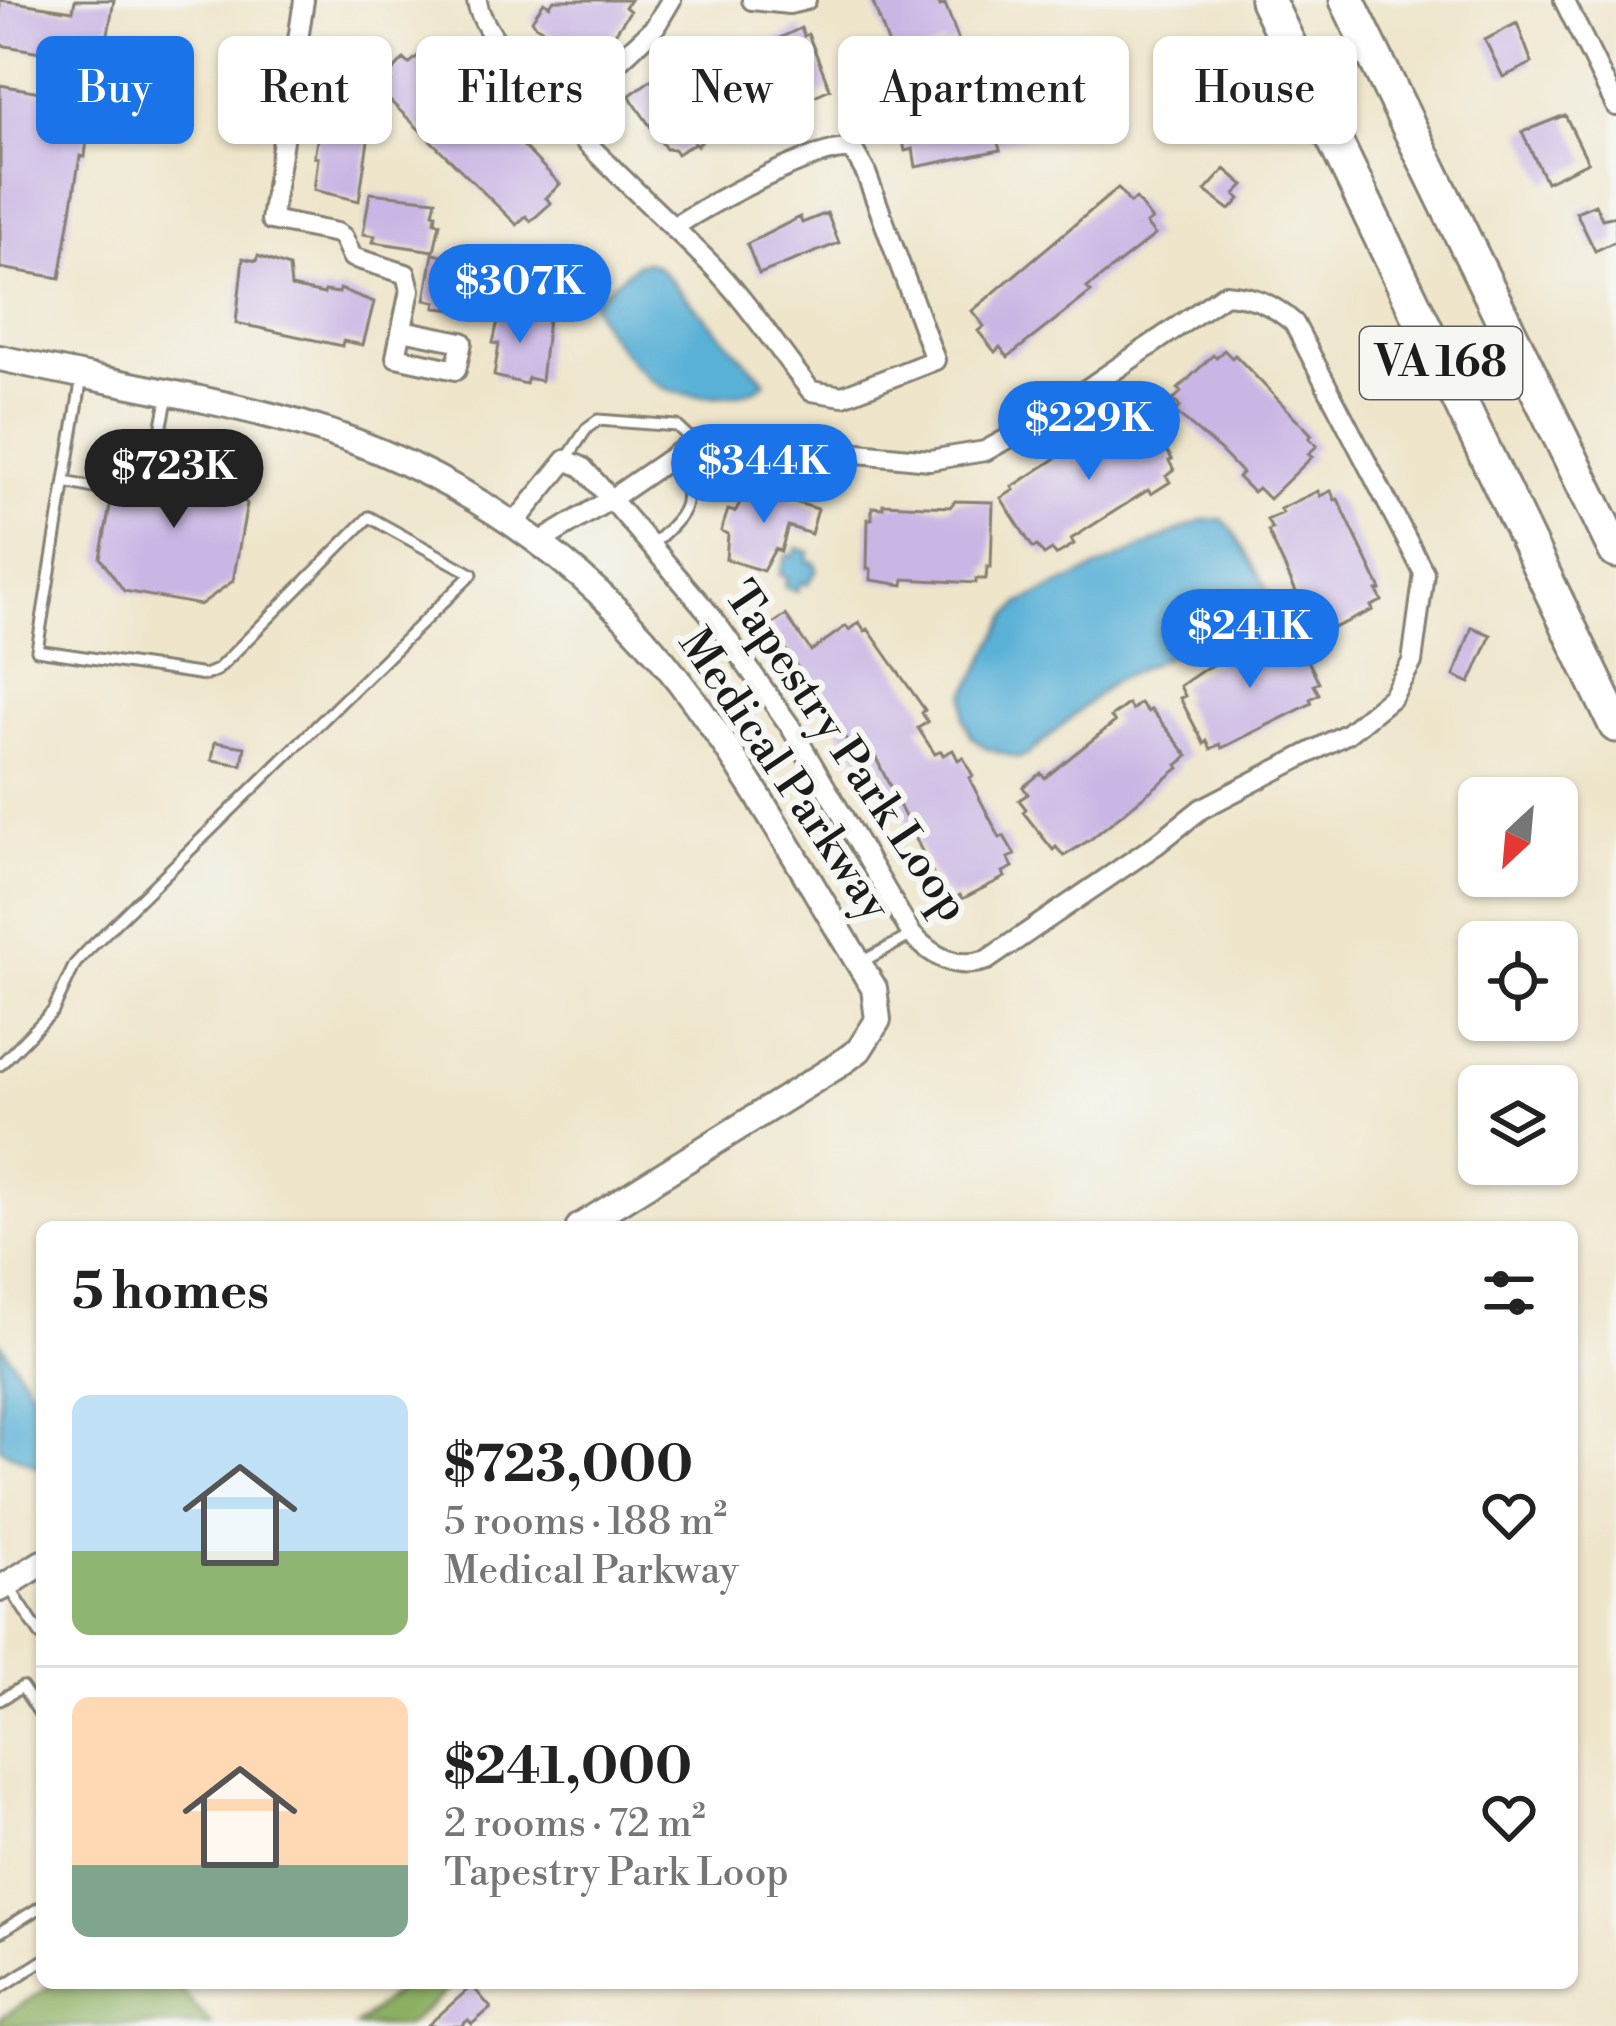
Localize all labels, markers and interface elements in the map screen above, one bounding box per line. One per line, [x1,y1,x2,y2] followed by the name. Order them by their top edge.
[36,36,194,144] chip: Buy
[218,36,392,144] chip: Rent
[416,36,625,144] chip: Filters
[649,36,814,144] chip: New
[838,36,1129,144] chip: Apartment
[1153,36,1357,144] chip: House
[436,244,604,346] pin: $307K
[455,258,585,307] text: $307K
[1360,327,1522,399] road number: VA 168
[1005,381,1173,483] pin: $229K
[1025,395,1153,444] text: $229K
[680,424,848,526] pin: $344K
[90,429,258,531] pin: $723K
[698,438,830,487] text: $344K
[111,443,237,492] text: $723K
[711,571,981,933] street label: Tapestry Park Loop
[1166,589,1334,691] pin: $241K
[1188,603,1312,652] text: $241K
[665,618,903,933] street label: Medical Parkway
[1458,777,1578,897] north arrow
[1458,777,1578,1185] map controls
[1458,921,1578,1041] button: locate
[1458,1065,1578,1185] button: layers
[1476,1260,1542,1326] icon: filters
[72,1261,269,1325] text: 5 homes
[444,1434,693,1498] text: $723,000
[168,1443,312,1587] icon: home
[1476,1482,1542,1548] icon: heart
[444,1498,727,1547] text: 5 rooms · 188 m²
[444,1547,739,1596] text: Medical Parkway
[444,1736,692,1800] text: $241,000
[168,1745,312,1889] icon: home
[1476,1784,1542,1850] icon: heart
[444,1800,706,1849] text: 2 rooms · 72 m²
[444,1849,789,1898] text: Tapestry Park Loop

